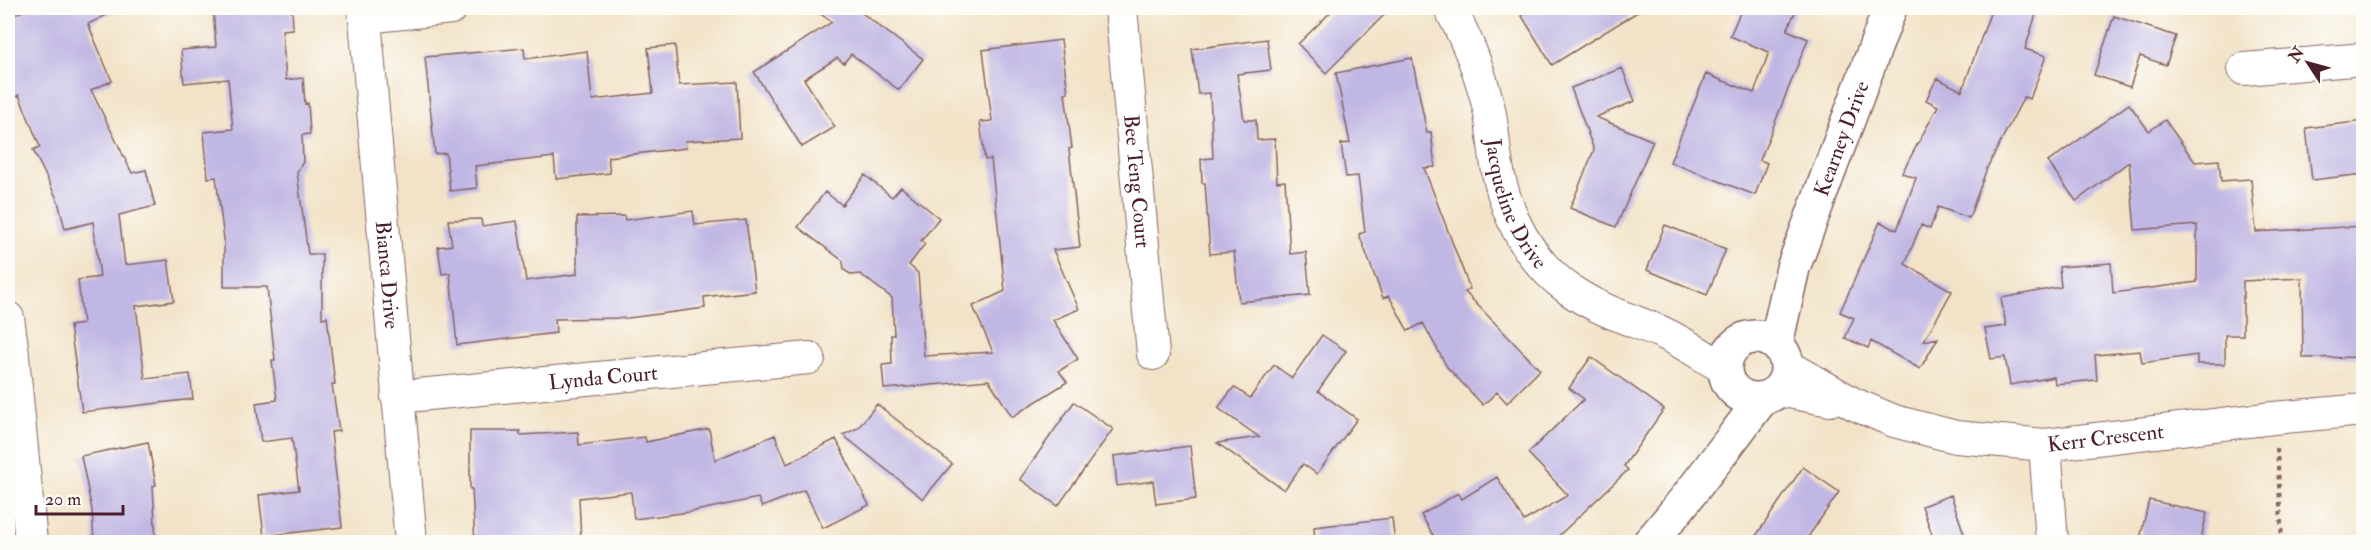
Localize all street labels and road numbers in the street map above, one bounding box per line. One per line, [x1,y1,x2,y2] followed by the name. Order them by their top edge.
[1808,77,1876,200] street label: Kearney Drive
[1117,113,1156,249] street label: Bee Teng Court
[1479,136,1553,275] street label: Jacqueline Drive
[369,220,405,330] street label: Bianca Drive
[547,359,659,397] street label: Lynda Court
[2046,418,2165,459] street label: Kerr Crescent

